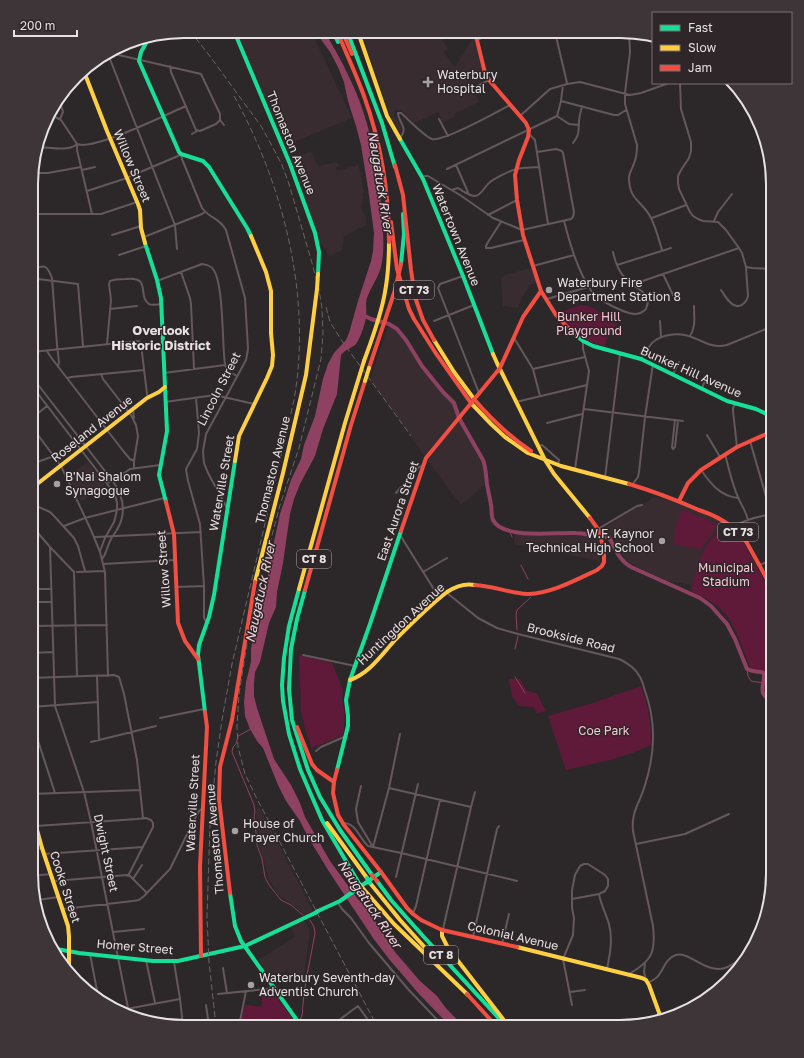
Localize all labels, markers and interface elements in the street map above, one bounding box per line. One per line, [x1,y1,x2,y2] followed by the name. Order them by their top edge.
[14,12,77,38] scale bar
[652,12,792,84] legend
[20,18,55,33] text: 200 m
[688,20,713,35] text: Fast
[688,40,716,55] text: Slow
[688,60,712,75] text: Jam
[437,67,498,96] place label: Waterbury Hospital
[422,76,434,88] marker: Waterbury Hospital
[264,89,319,197] street label: Thomaston Avenue
[110,127,155,205] street label: Willow Street
[365,130,397,236] water label: Naugatuck River
[429,182,484,288] street label: Watertown Avenue
[557,275,681,304] place label: Waterbury Fire Department Station 8
[394,281,434,299] road number: CT 73
[544,285,554,295] marker: Waterbury Fire Department Station 8
[556,309,622,338] park label: Bunker Hill Playground
[111,322,211,353] district label: Overlook Historic District
[638,342,744,401] street label: Bunker Hill Avenue
[194,349,244,428] street label: Lincoln Street
[48,392,135,465] street label: Roseland Avenue
[252,414,293,525] street label: Thomaston Avenue
[206,433,237,532] street label: Waterville Street
[373,459,422,563] street label: East Aurora Street
[65,469,141,498] place label: B'Nai Shalom Synagogue
[52,479,62,489] marker: B'Nai Shalom Synagogue
[718,523,758,541] road number: CT 73
[526,526,654,555] place label: W.F. Kaynor Technical High School
[153,530,174,608] street label: Willow Street
[657,536,667,546] marker: W.F. Kaynor Technical High School
[241,538,279,644] water label: Naugatuck River
[297,550,331,568] road number: CT 8
[698,560,754,589] park label: Municipal Stadium
[354,579,447,668] street label: Huntingdon Avenue
[526,619,617,656] street label: Brookside Road
[578,723,630,738] park label: Coe Park
[182,754,203,852] street label: Waterville Street
[202,783,227,895] street label: Thomaston Avenue
[91,813,122,893] street label: Dwight Street
[243,816,324,845] place label: House of Prayer Church
[230,826,240,836] marker: House of Prayer Church
[47,849,84,925] street label: Cooke Street
[335,857,407,953] water label: Naugatuck River
[466,918,560,953] street label: Colonial Avenue
[96,936,174,957] street label: Homer Street
[424,946,458,964] road number: CT 8
[259,970,395,999] place label: Waterbury Seventh-day Adventist Church
[246,980,256,990] marker: Waterbury Seventh-day Adventist Church

